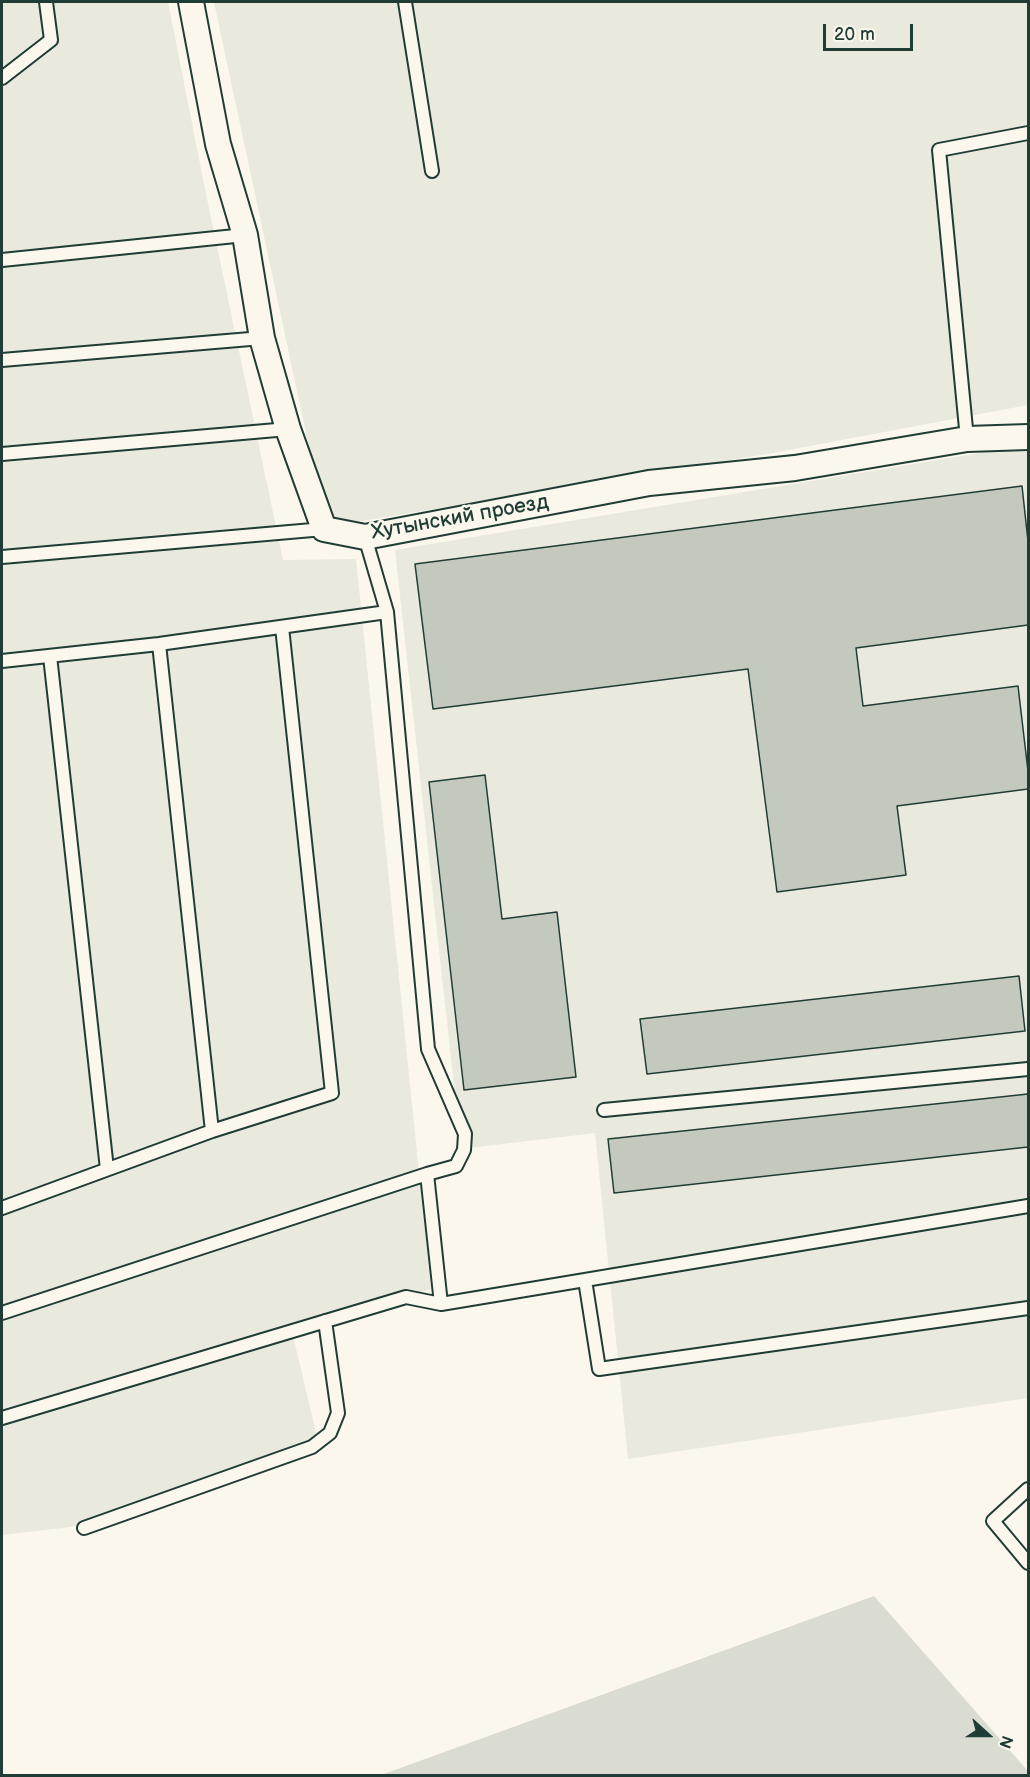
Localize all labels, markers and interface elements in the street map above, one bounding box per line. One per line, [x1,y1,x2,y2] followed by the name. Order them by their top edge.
[826,12,916,50] scale bar
[834,24,875,45] text: 20 m
[369,490,551,546] street label: Хутынский проезд
[958,1705,1018,1765] north arrow
[994,1733,1016,1751] text: N

